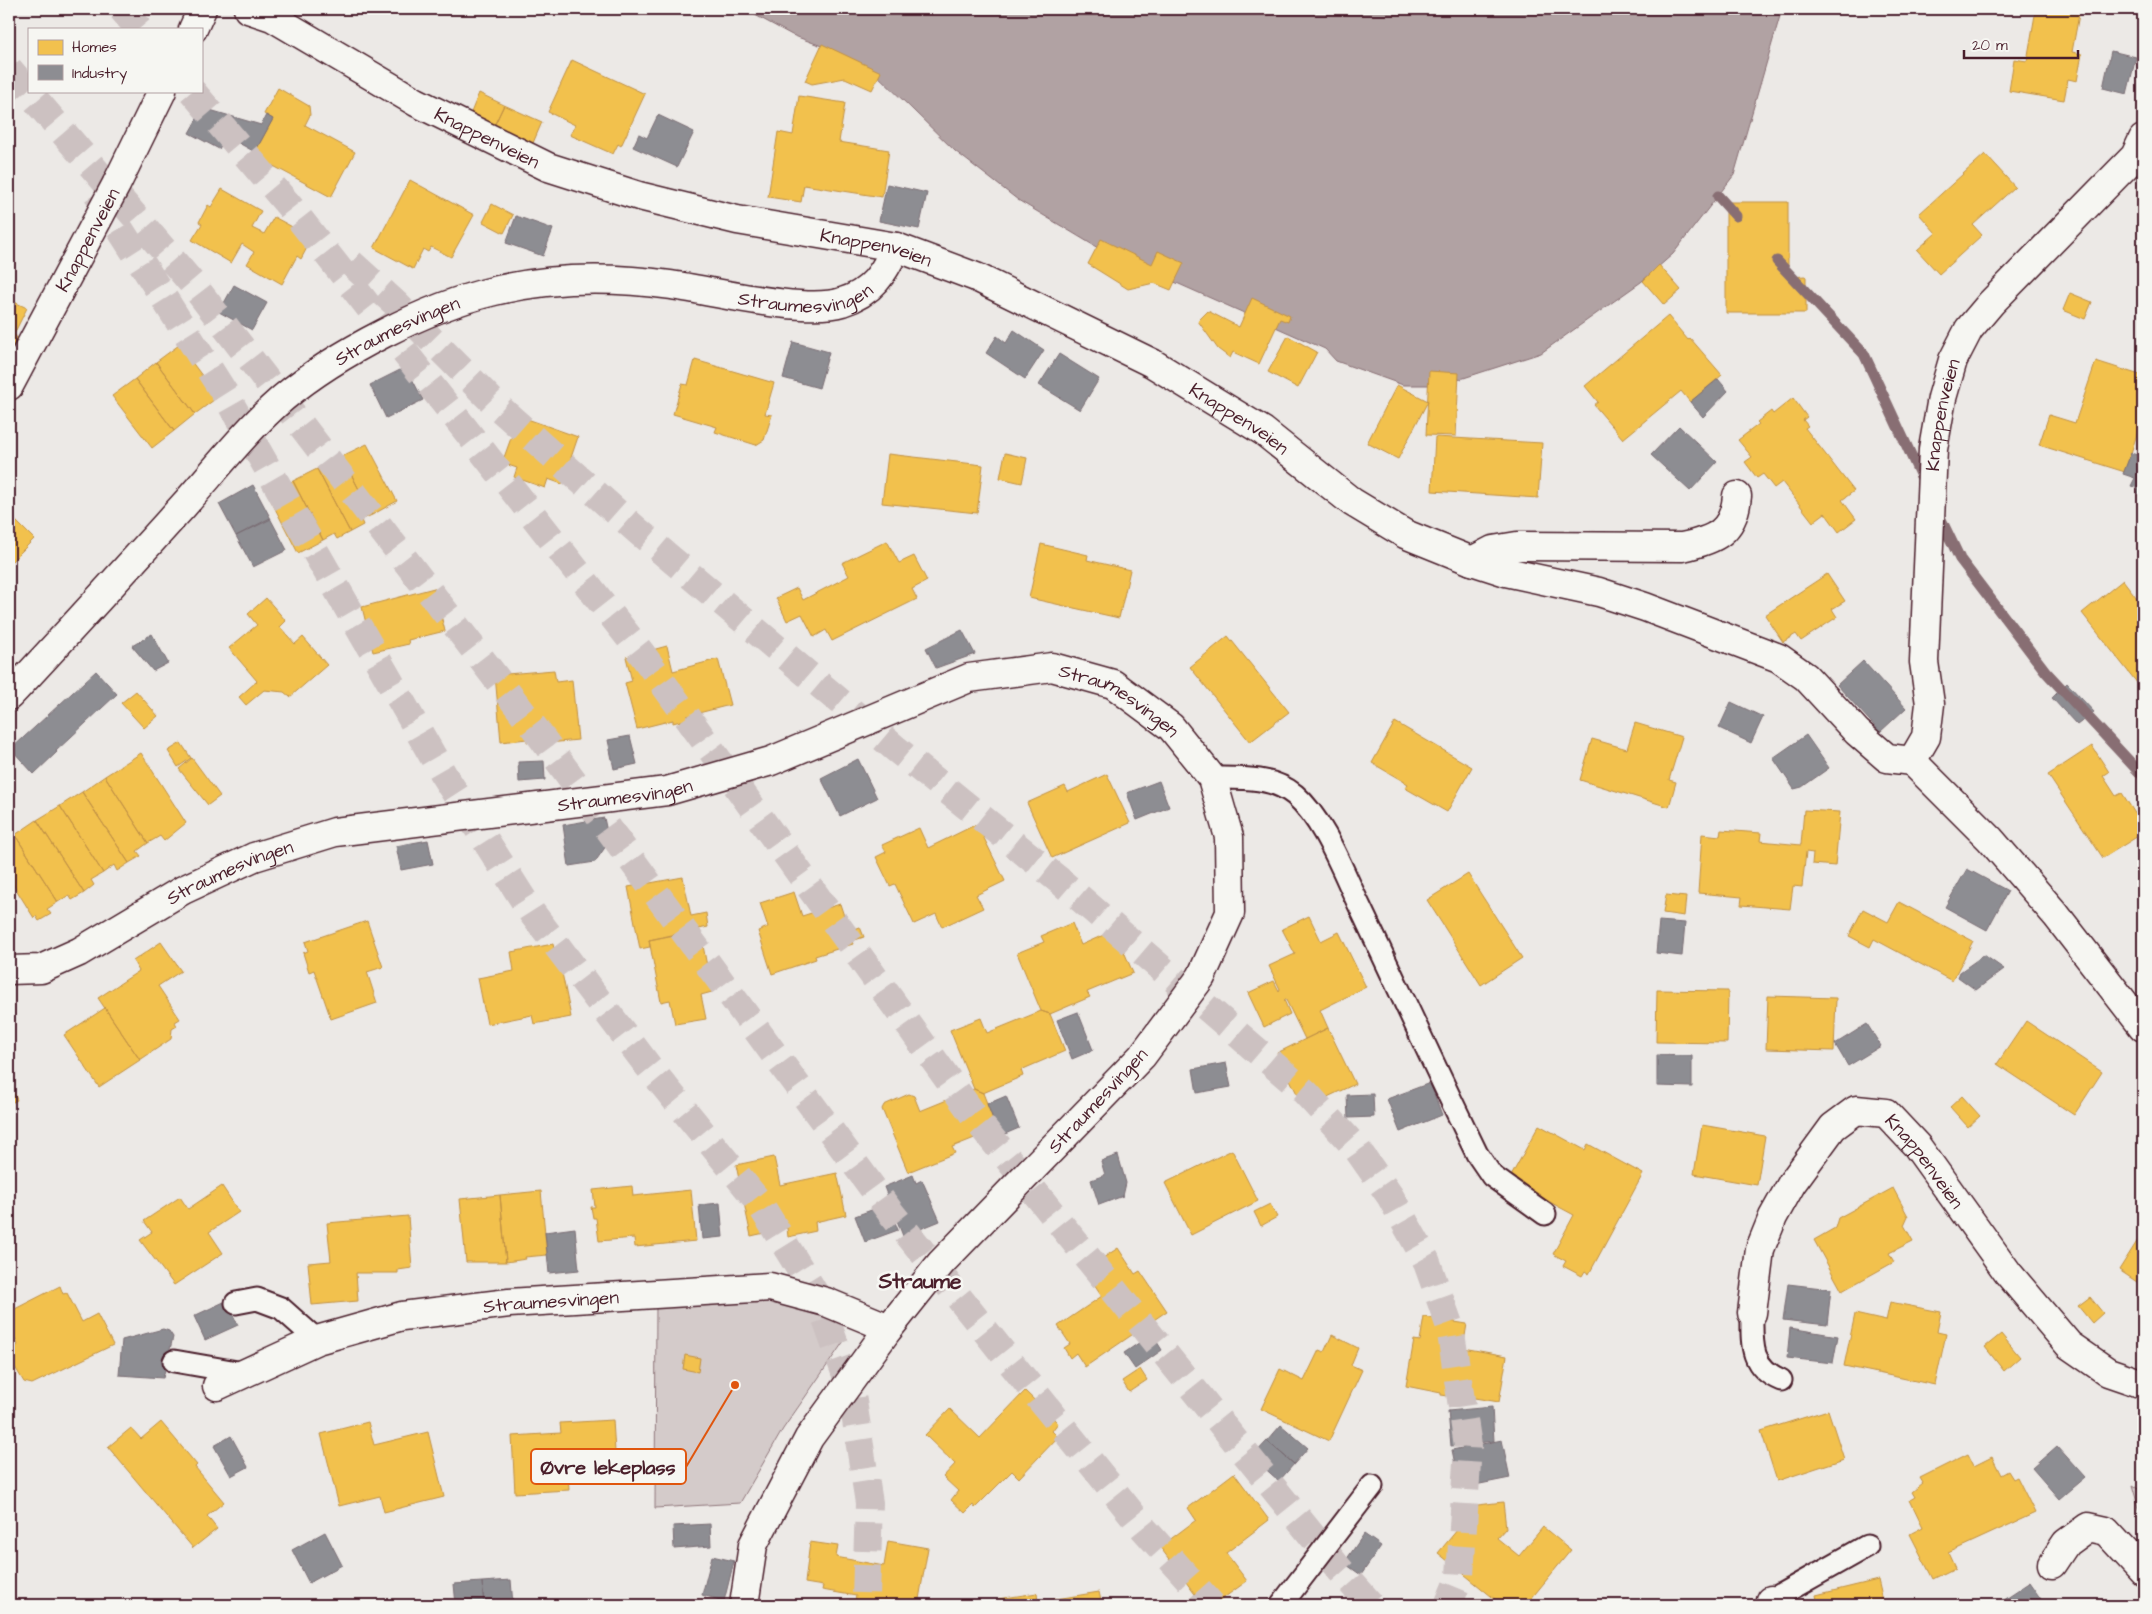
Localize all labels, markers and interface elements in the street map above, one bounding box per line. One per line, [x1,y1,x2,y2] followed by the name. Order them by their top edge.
[28,28,202,92] legend
[1964,28,2078,60] scale bar
[1972,35,2008,56] text: 20 m
[72,37,117,58] text: Homes
[72,63,127,85] text: Industry
[429,101,544,176] street label: Knappenveien
[50,183,127,297] street label: Knappenveien
[818,222,936,274] street label: Knappenveien
[736,278,879,320] street label: Straumesvingen
[330,290,464,373] street label: Straumesvingen
[1920,356,1968,472] street label: Knappenveien
[1183,377,1294,462] street label: Knappenveien
[1056,658,1186,743] street label: Straumesvingen
[556,772,696,819] street label: Straumesvingen
[162,834,297,912] street label: Straumesvingen
[1042,1042,1155,1161] street label: Straumesvingen
[1878,1108,1970,1215] street label: Knappenveien
[878,1267,962,1296] district label: Straume
[481,1284,620,1321] street label: Straumesvingen
[531,1449,686,1484] callout: Øvre lekeplass
[540,1454,676,1482] text: Øvre lekeplass

